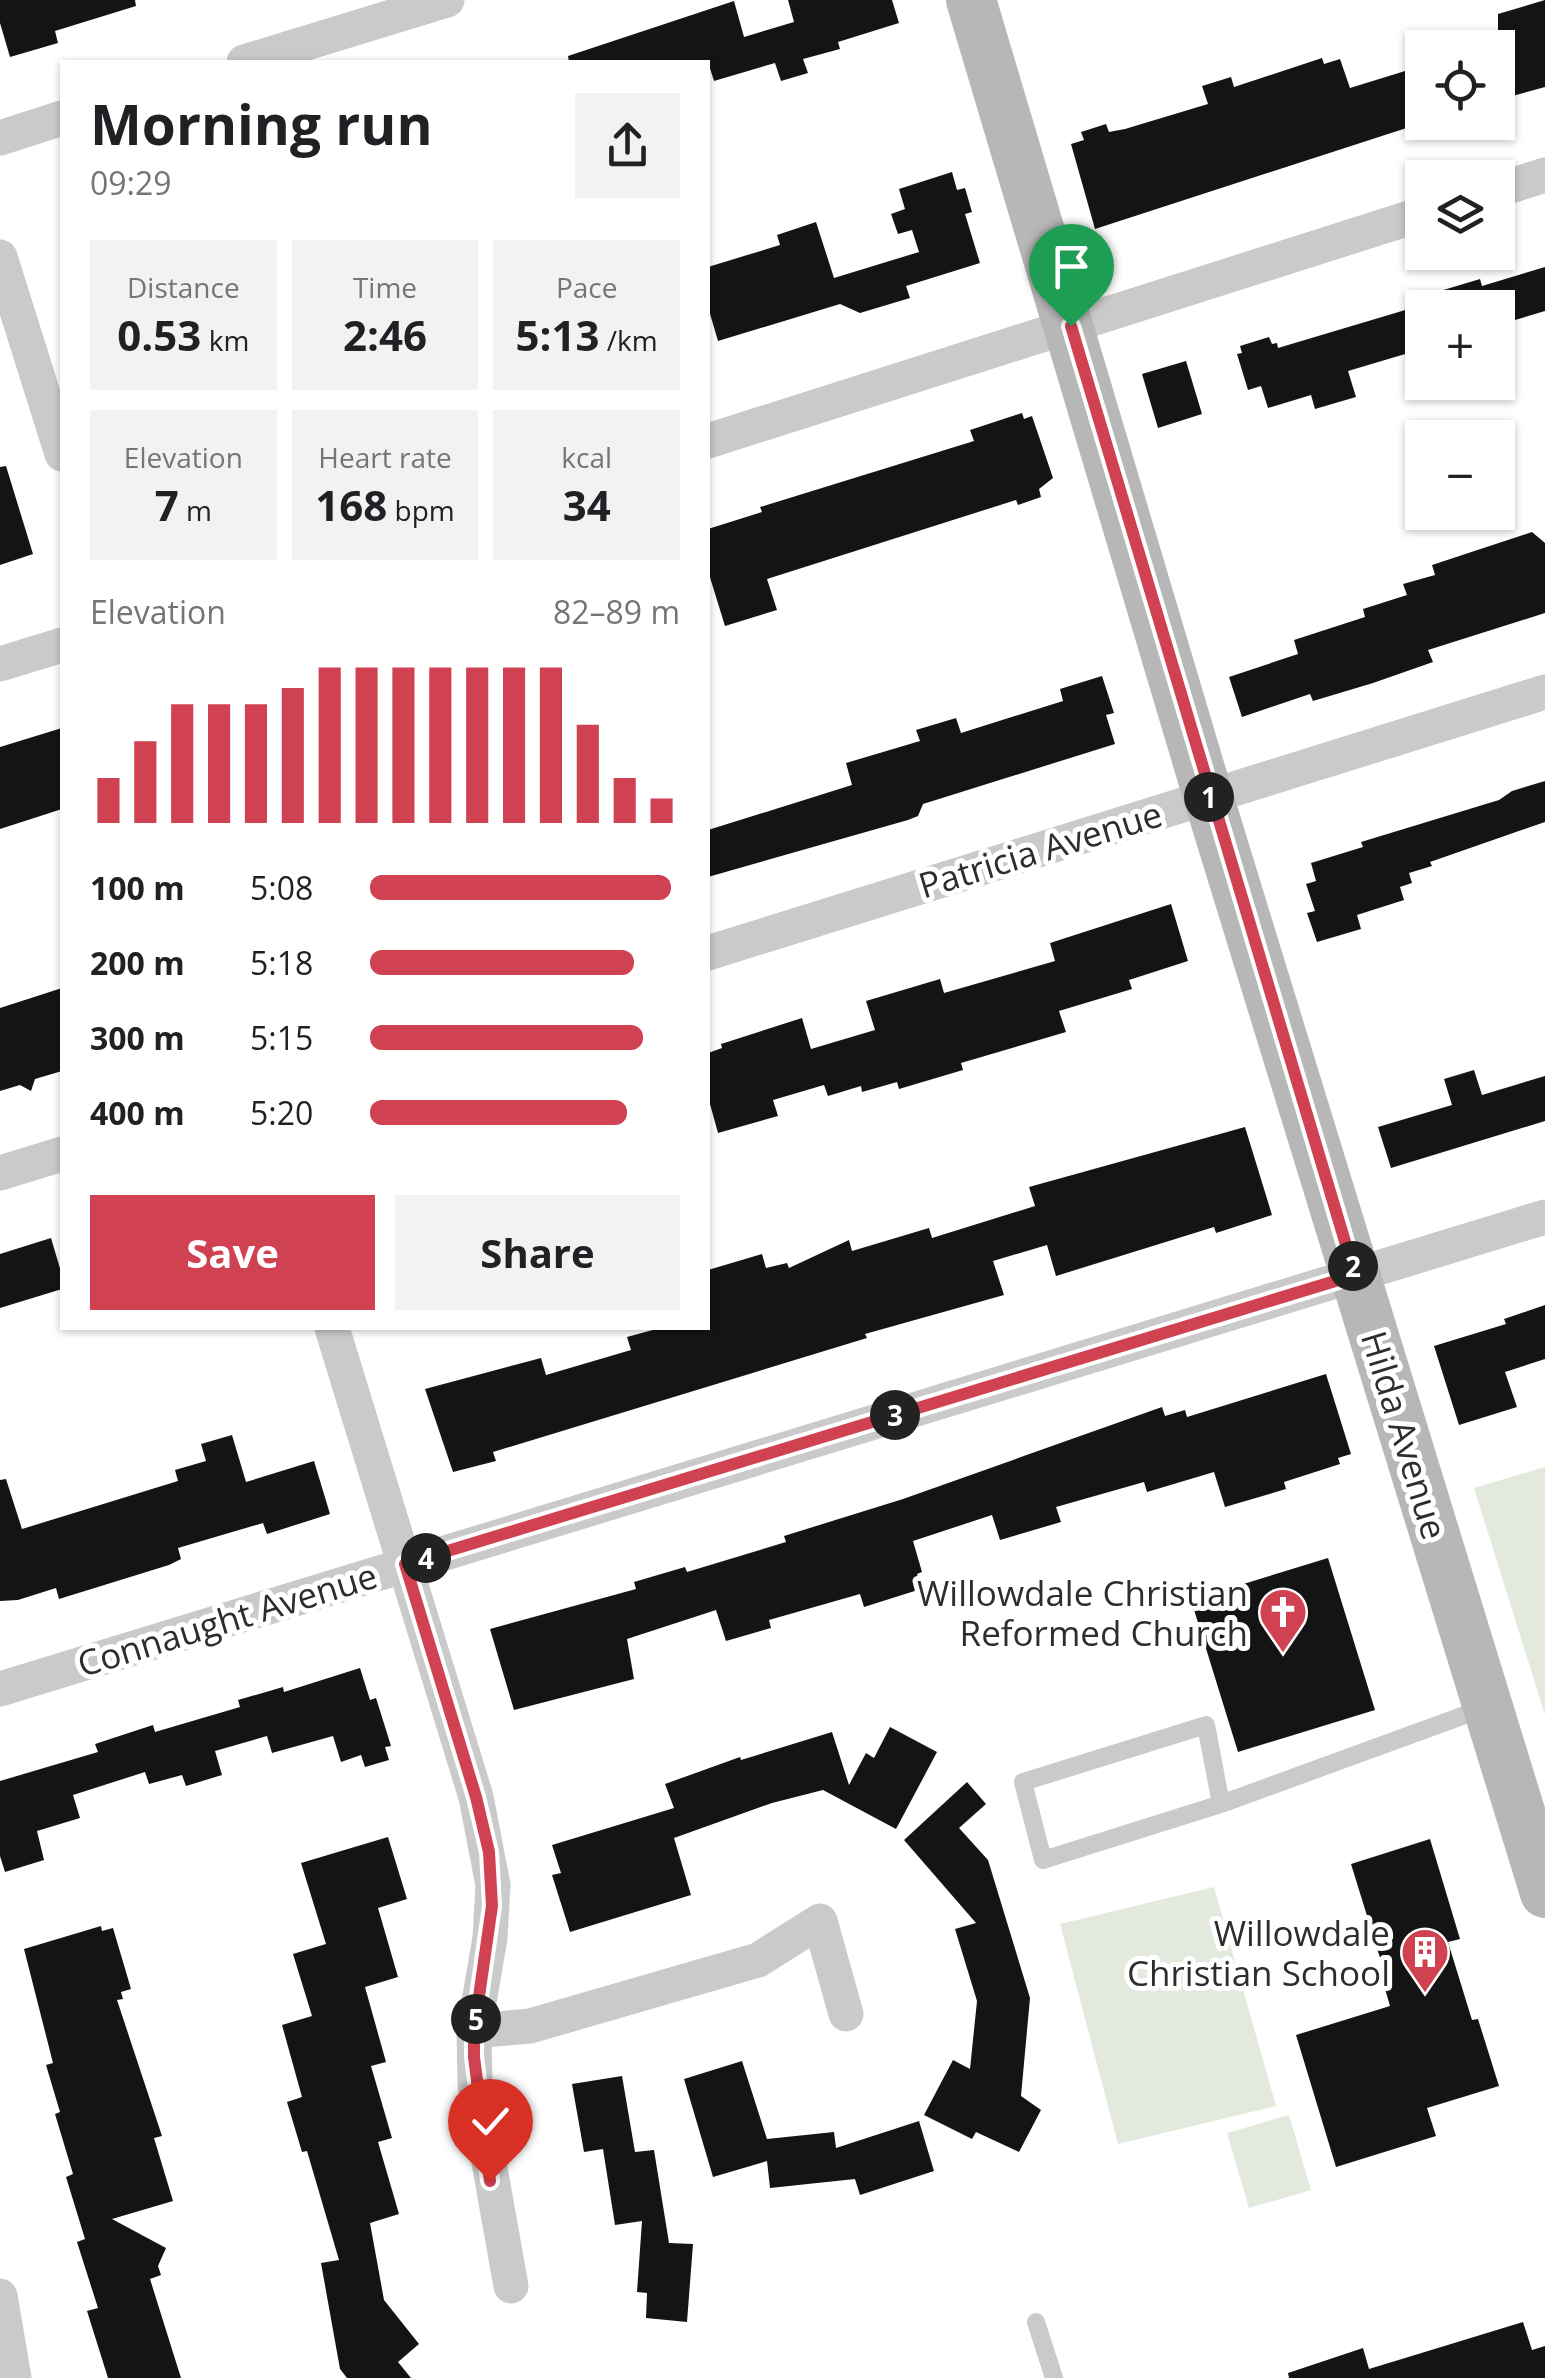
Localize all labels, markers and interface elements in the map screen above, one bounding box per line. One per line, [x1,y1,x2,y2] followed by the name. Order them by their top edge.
[1405,30,1515,530] map controls
[1405,30,1515,140] button: locate
[90,86,433,161] text: Morning run
[575,93,680,198] button: share
[1405,160,1515,270] button: layers
[90,161,172,204] text: 09:29
[1029,224,1114,327] pin
[1044,239,1099,294] icon: arrive
[127,268,240,306] text: Distance
[353,268,417,306] text: Time
[556,268,617,306] text: Pace
[1405,290,1515,400] button: +
[117,306,201,363] text: 0.53
[343,306,427,363] text: 2:46
[516,306,600,363] text: 5:13
[201,321,249,359] text: km
[600,321,658,359] text: /km
[1405,420,1515,530] button: −
[124,438,243,476] text: Elevation
[318,438,452,476] text: Heart rate
[561,438,612,476] text: kcal
[155,476,179,533] text: 7
[315,476,387,533] text: 168
[563,476,611,533] text: 34
[179,491,212,529] text: m
[387,491,455,529] text: bpm
[90,590,226,633] text: Elevation
[553,590,680,633] text: 82–89 m
[1184,772,1234,822] pin: 1
[1201,778,1217,816] text: 1
[913,790,1167,908] street label: Patricia Avenue
[90,866,185,909] text: 100 m
[250,866,313,909] text: 5:08
[90,941,185,984] text: 200 m
[250,941,313,984] text: 5:18
[90,1016,185,1059] text: 300 m
[250,1016,313,1059] text: 5:15
[90,1091,185,1134] text: 400 m
[250,1091,313,1134] text: 5:20
[90,1195,375,1310] button: Save
[395,1195,680,1310] button: Share
[1328,1241,1378,1291] pin: 2
[1345,1247,1361,1285] text: 2
[1351,1325,1459,1545] street label: Hilda Avenue
[870,1390,920,1440] pin: 3
[887,1396,903,1434] text: 3
[401,1533,451,1583] pin: 4
[418,1539,434,1577] text: 4
[71,1551,383,1687] street label: Connaught Avenue
[917,1569,1248,1656] place label: Willowdale Christian Reformed Church
[1257,1586,1309,1654] church icon: Willowdale Christian Reformed Church
[1127,1909,1390,1996] place label: Willowdale Christian School
[1399,1926,1451,1994] building icon: Willowdale Christian School
[451,1994,501,2044] pin: 5
[468,2000,484,2038] text: 5
[448,2079,533,2182] pin
[463,2094,518,2149] icon: check

